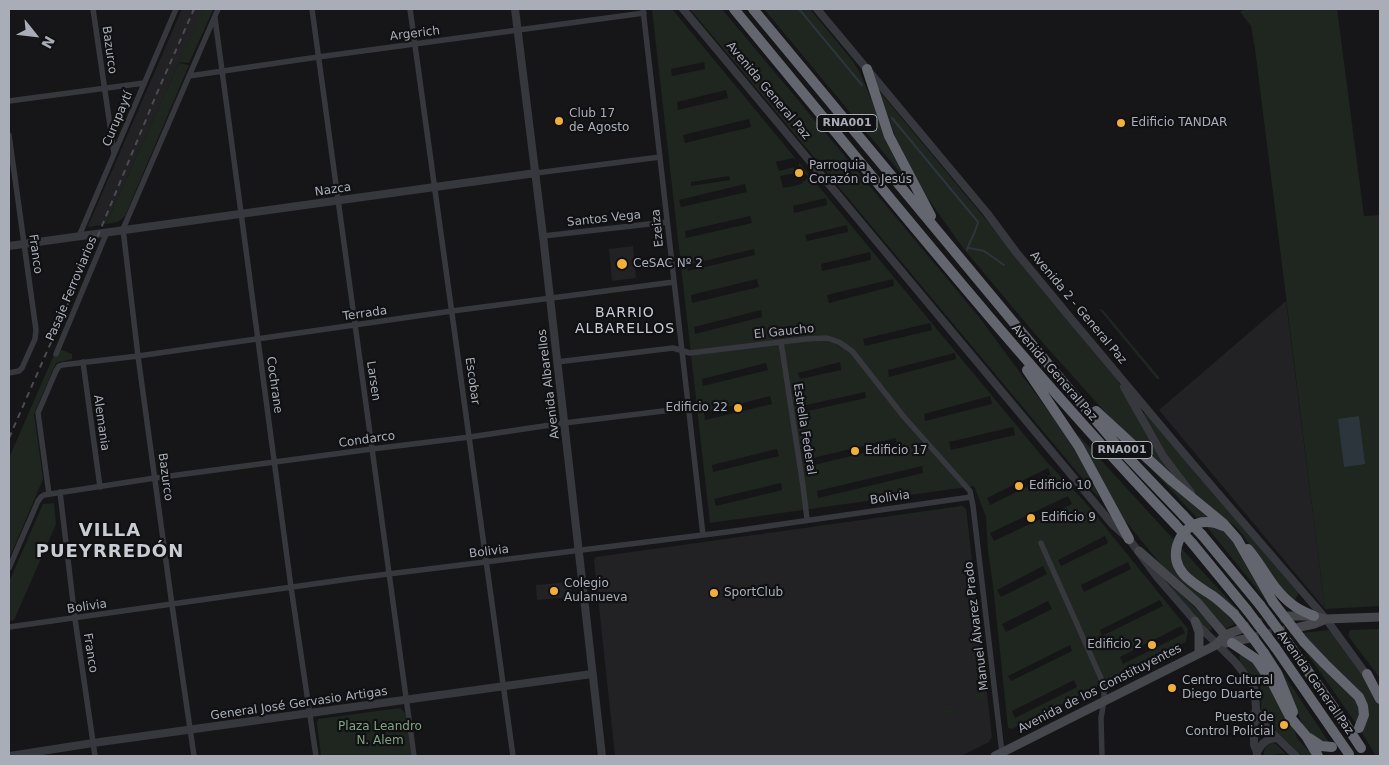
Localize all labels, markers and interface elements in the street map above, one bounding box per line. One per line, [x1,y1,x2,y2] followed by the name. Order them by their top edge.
[10,10,60,60] north arrow
[389,24,441,44] street label: Argerich
[99,25,119,75] street label: Bazurco
[38,33,58,51] text: N
[723,39,813,143] street label: Avenida General Paz
[100,89,136,149] street label: Curupaytí
[569,107,629,135] place label: Club 17 de Agosto
[553,115,565,127] marker: Club 17 de Agosto
[817,115,877,132] road number: RNA001
[1131,116,1227,130] place label: Edificio TANDAR
[1115,117,1127,129] marker: Edificio TANDAR
[809,159,912,187] place label: Parroquia Corazón de Jesús
[793,167,805,179] marker: Parroquia Corazón de Jesús
[314,180,352,200] street label: Nazca
[566,208,642,230] street label: Santos Vega
[649,208,667,248] street label: Ezeiza
[25,233,45,275] street label: Franco
[43,235,101,343] street label: Pasaje Ferroviarios
[1027,249,1129,367] street label: Avenida 2 - General Paz
[615,257,629,271] marker: CeSAC Nº 2
[633,257,703,271] place label: CeSAC Nº 2
[342,304,388,324] street label: Terrada
[574,305,676,338] district label: BARRIO ALBARELLOS
[753,322,815,342] street label: El Gaucho
[1008,322,1100,424] street label: Avenida General Paz
[535,328,563,440] street label: Avenida Albarellos
[263,356,285,414] street label: Cochrane
[462,356,482,406] street label: Escobar
[363,360,383,402] street label: Larsen
[790,382,818,476] street label: Estrella Federal
[90,394,112,452] street label: Alemania
[666,401,728,415] place label: Edificio 22
[732,402,744,414] marker: Edificio 22
[338,429,396,451] street label: Condarco
[1092,442,1152,458] road number: RNA001
[865,444,927,458] place label: Edificio 17
[849,445,861,457] marker: Edificio 17
[155,452,175,502] street label: Bazurco
[1029,479,1091,493] place label: Edificio 10
[1013,480,1025,492] marker: Edificio 10
[869,488,911,508] street label: Bolivia
[1041,511,1096,525] place label: Edificio 9
[1025,512,1037,524] marker: Edificio 9
[35,520,185,562] district label: VILLA PUEYRREDÓN
[468,542,510,562] street label: Bolivia
[962,561,992,691] street label: Manuel Álvarez Prado
[564,577,628,605] place label: Colegio Aulanueva
[548,585,560,597] marker: Colegio Aulanueva
[724,586,783,600] place label: SportClub
[708,587,720,599] marker: SportClub
[66,597,108,617] street label: Bolivia
[1274,628,1356,738] street label: Avenida General Paz
[80,632,100,674] street label: Franco
[1087,638,1142,652] place label: Edificio 2
[1146,639,1158,651] marker: Edificio 2
[1016,641,1184,737] street label: Avenida de los Constituyentes
[1182,674,1273,702] place label: Centro Cultural Diego Duarte
[1166,682,1178,694] marker: Centro Cultural Diego Duarte
[210,684,388,724] street label: General José Gervasio Artigas
[1185,711,1274,739] place label: Puesto de Control Policial
[1278,719,1290,731] marker: Puesto de Control Policial
[338,720,422,748] park label: Plaza Leandro N. Alem

